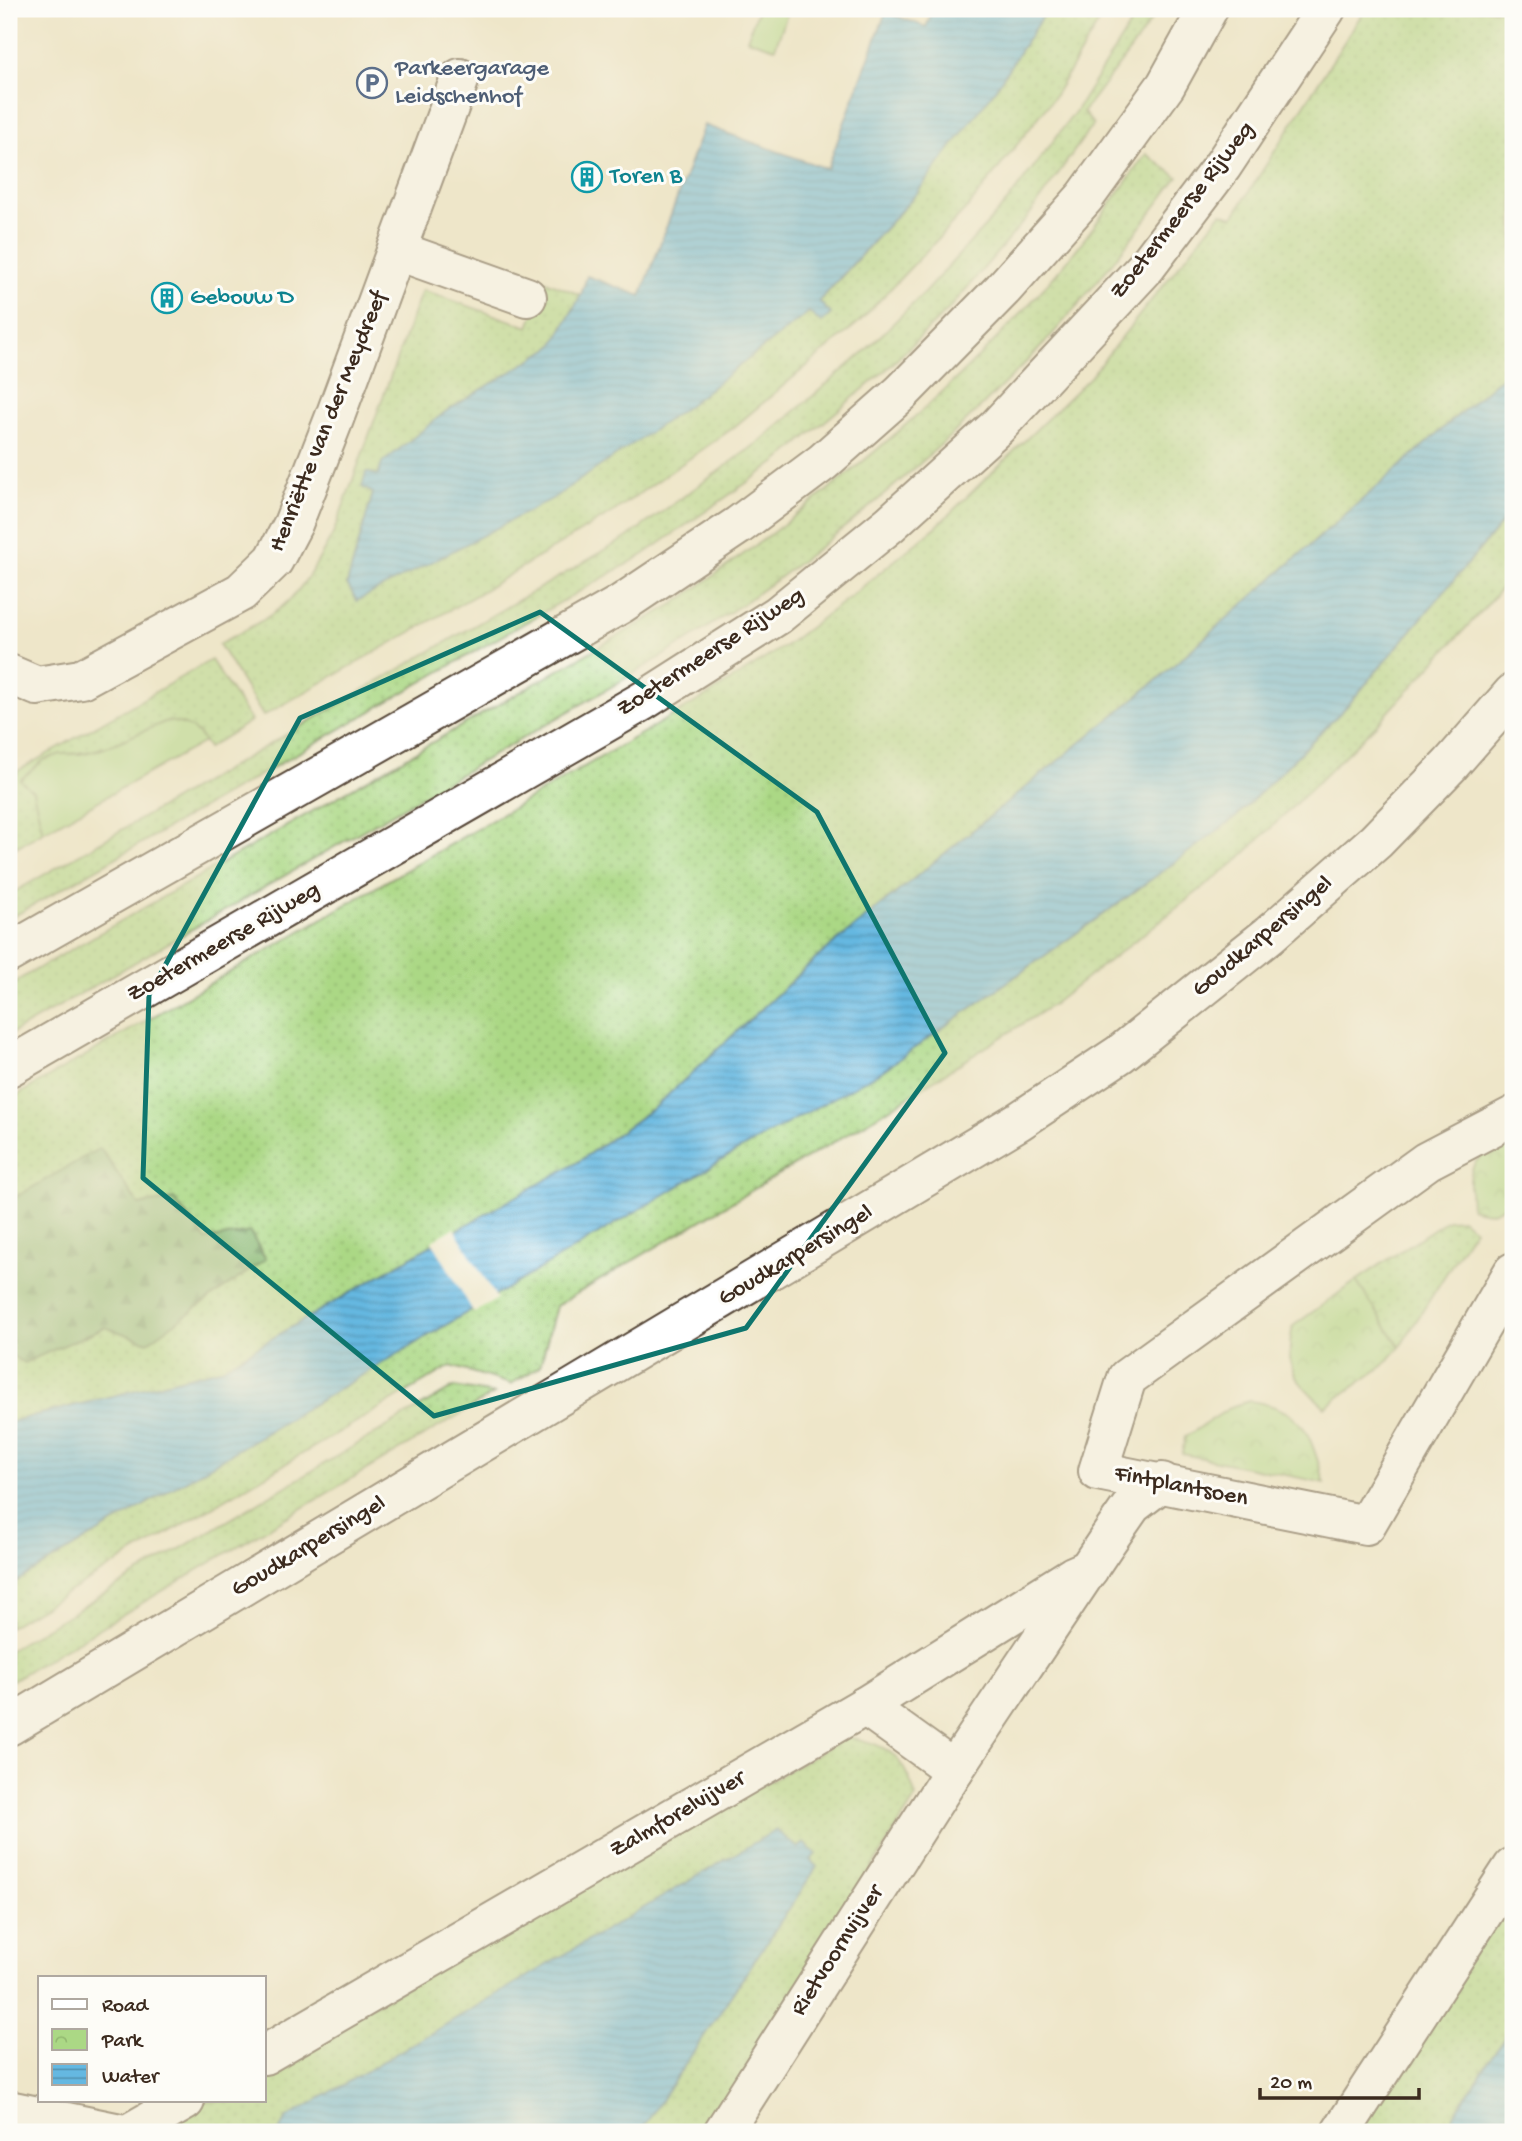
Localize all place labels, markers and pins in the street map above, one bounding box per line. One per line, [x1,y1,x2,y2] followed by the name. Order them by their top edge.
[394,55,549,112] place label: Parkeergarage Leidschenhof
[355,66,389,100] parking icon: Parkeergarage Leidschenhof
[570,160,604,194] building icon: Toren B
[608,163,683,192] place label: Toren B
[150,281,184,315] building icon: Gebouw D
[190,284,294,313] place label: Gebouw D

